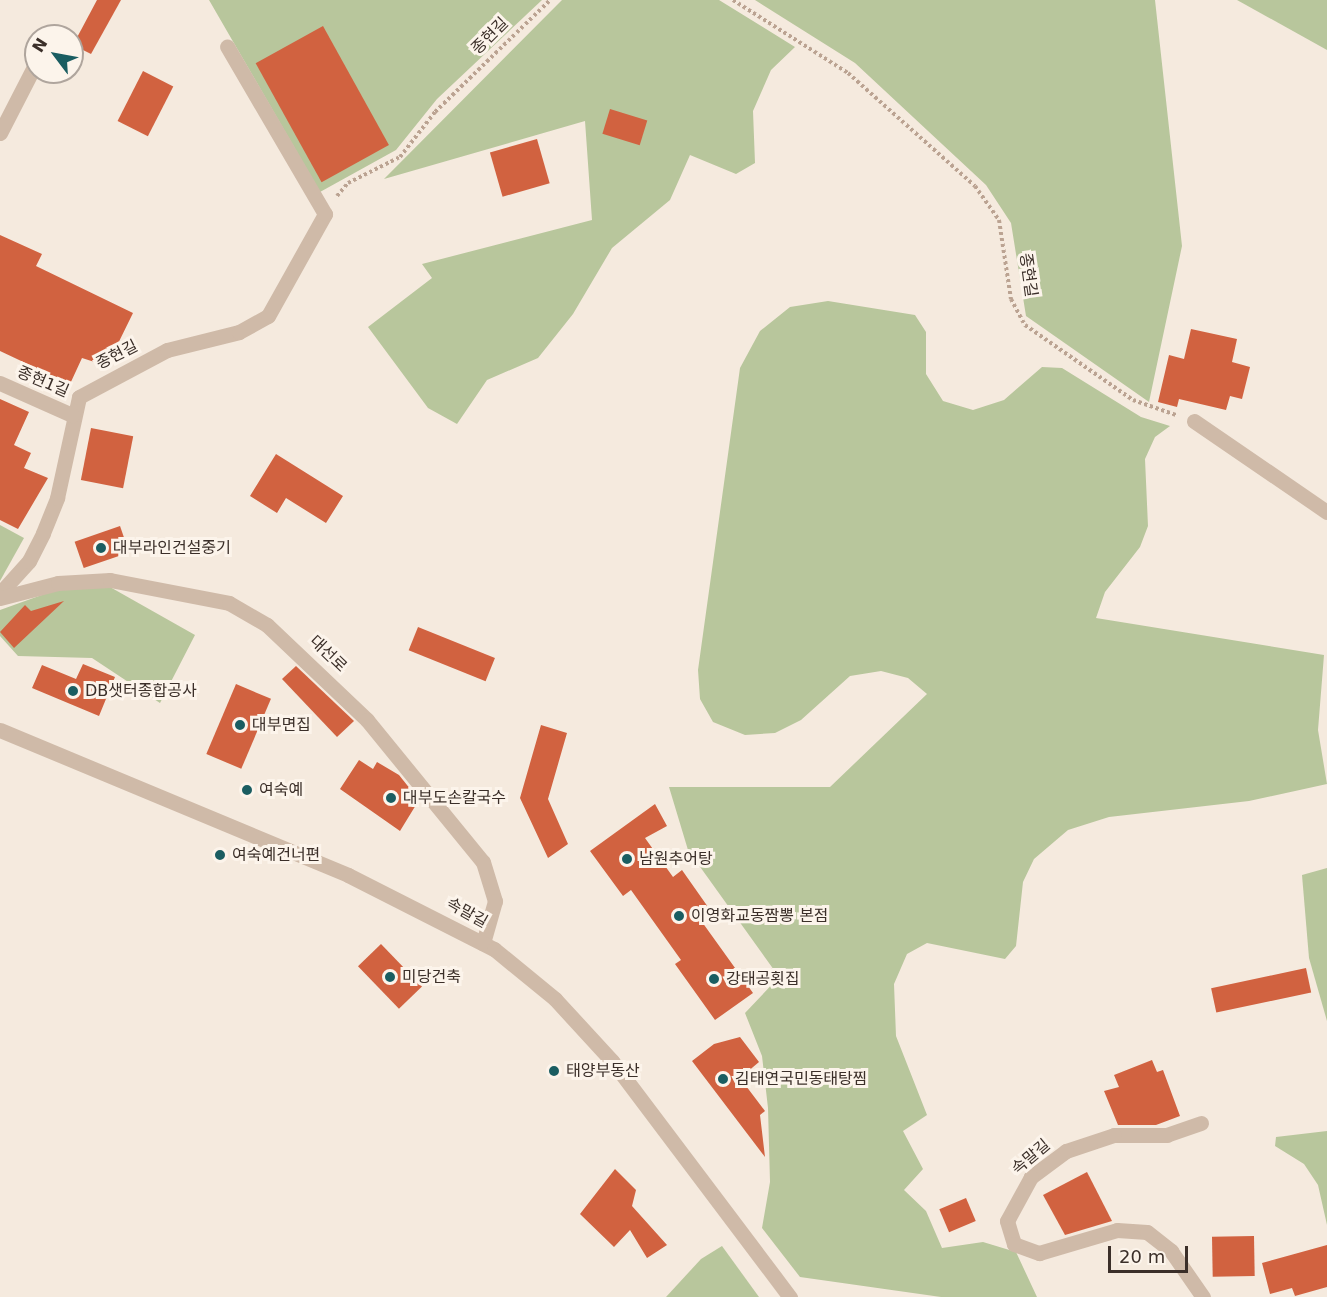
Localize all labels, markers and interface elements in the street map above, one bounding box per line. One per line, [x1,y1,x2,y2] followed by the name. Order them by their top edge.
[468,14,512,58] street label: 종현길
[24,24,84,84] north arrow
[28,35,52,56] text: N
[1015,252,1041,298] street label: 종현길
[93,336,141,374] street label: 종현길
[14,363,72,401] street label: 종현1길
[113,538,231,558] place label: 대부라인건설중기
[94,541,108,555] marker: 대부라인건설중기
[305,632,351,676] street label: 대선로
[85,681,197,701] place label: DB샛터종합공사
[66,684,80,698] marker: DB샛터종합공사
[252,715,311,735] place label: 대부면집
[233,718,247,732] marker: 대부면집
[259,780,303,800] place label: 여숙예
[240,783,254,797] marker: 여숙예
[403,788,506,808] place label: 대부도손칼국수
[384,791,398,805] marker: 대부도손칼국수
[232,845,320,865] place label: 여숙예건너편
[213,848,227,862] marker: 여숙예건너편
[639,849,713,869] place label: 남원추어탕
[620,852,634,866] marker: 남원추어탕
[443,894,491,932] street label: 속말길
[691,906,829,926] place label: 이영화교동짬뽕 본점
[672,909,686,923] marker: 이영화교동짬뽕 본점
[402,967,461,987] place label: 미당건축
[726,969,800,989] place label: 강태공횟집
[383,970,397,984] marker: 미당건축
[707,972,721,986] marker: 강태공횟집
[566,1061,640,1081] place label: 태양부동산
[547,1064,561,1078] marker: 태양부동산
[735,1069,867,1089] place label: 김태연국민동태탕찜
[716,1072,730,1086] marker: 김태연국민동태탕찜
[1008,1135,1054,1179] street label: 속말길
[1111,1234,1190,1272] scale bar
[1119,1246,1165,1267] text: 20 m

